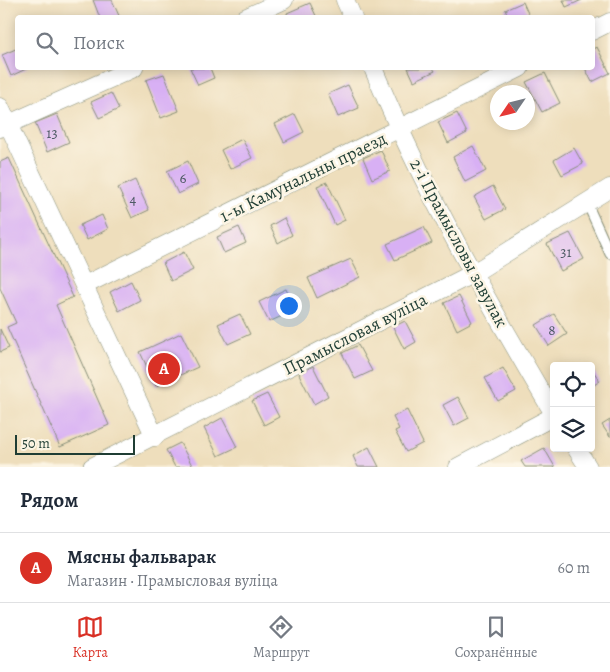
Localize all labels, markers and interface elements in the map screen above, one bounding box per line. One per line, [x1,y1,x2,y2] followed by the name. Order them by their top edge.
[15,15,595,70] search box
[33,29,61,57] icon: search
[73,30,125,56] text: Поиск
[490,85,535,130] north arrow
[46,123,58,143] house number: 13
[216,126,391,228] street label: 1-ы Камунальны праезд
[404,154,514,332] street label: 2-і Прамысловы завулак
[180,168,187,188] house number: 6
[130,189,137,209] house number: 4
[560,242,572,262] house number: 31
[279,287,432,381] street label: Прамысловая вуліца
[276,293,302,319] your location
[548,320,556,340] house number: 8
[148,350,180,388] pin: A
[550,362,595,452] map controls
[550,362,595,407] button: locate
[550,407,595,452] button: layers
[15,432,135,455] scale bar
[22,434,50,453] text: 50 m
[20,486,78,514] text: Рядом
[67,544,216,570] text: Мясны фальварак
[31,557,41,579] text: A
[558,557,590,579] text: 60 m
[67,570,278,592] text: Магазин · Прамысловая вуліца
[73,613,108,662] tab: Карта
[253,613,310,662] tab: Маршрут
[455,613,537,662] tab: Сохранённые

